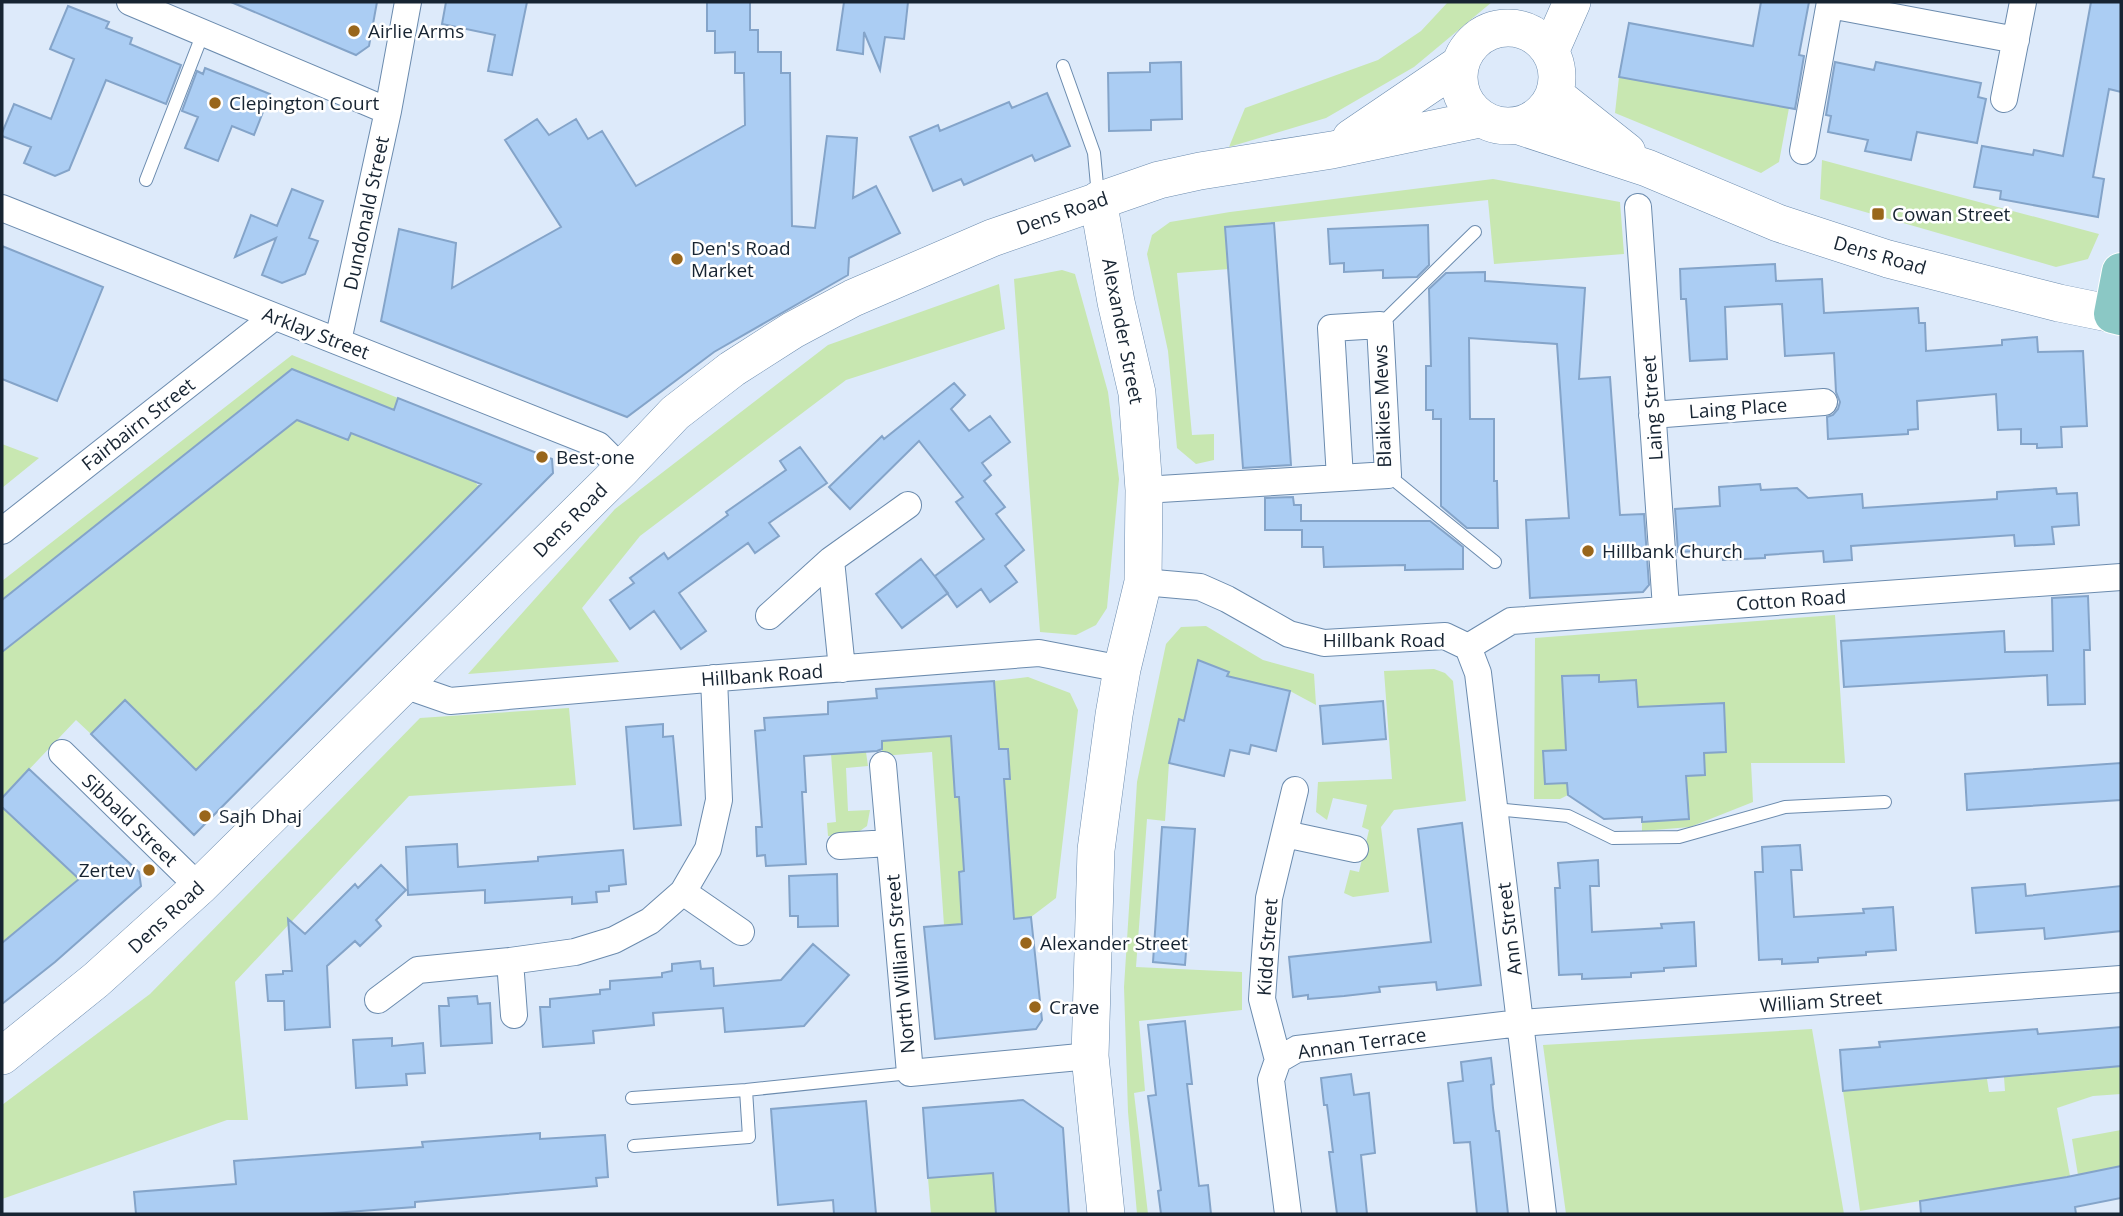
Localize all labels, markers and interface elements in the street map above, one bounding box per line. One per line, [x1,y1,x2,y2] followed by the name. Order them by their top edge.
[368,18,464,44] place label: Airlie Arms
[346,23,362,39] marker: Airlie Arms
[229,90,379,116] place label: Clepington Court
[207,95,223,111] marker: Clepington Court
[337,133,395,292] street label: Dundonald Street
[1013,185,1111,241] street label: Dens Road
[1892,201,2011,227] place label: Cowan Street
[1870,206,1886,222] marker: Cowan Street
[1831,229,1929,281] street label: Dens Road
[691,235,791,283] place label: Den's Road Market
[669,251,685,267] marker: Den's Road Market
[1096,256,1150,406] street label: Alexander Street
[259,301,373,365] street label: Arklay Street
[1367,344,1397,468] street label: Blaikies Mews
[1635,354,1669,461] street label: Laing Street
[76,371,200,477] street label: Fairbairn Street
[1688,392,1788,424] street label: Laing Place
[556,444,635,470] place label: Best-one
[534,449,550,465] marker: Best-one
[527,477,613,563] street label: Dens Road
[1602,538,1743,564] place label: Hillbank Church
[1580,543,1596,559] marker: Hillbank Church
[1735,583,1847,617] street label: Cotton Road
[1323,627,1445,653] street label: Hillbank Road
[700,658,824,692] street label: Hillbank Road
[77,768,184,872] street label: Sibbald Street
[219,803,302,829] place label: Sajh Dhaj
[197,808,213,824] marker: Sajh Dhaj
[79,857,135,883] place label: Zertev
[141,862,157,878] marker: Zertev
[879,873,921,1055] street label: North William Street
[122,875,210,959] street label: Dens Road
[1490,881,1528,977] street label: Ann Street
[1251,897,1283,997] street label: Kidd Street
[1040,930,1188,956] place label: Alexander Street
[1018,935,1034,951] marker: Alexander Street
[1759,984,1883,1018] street label: William Street
[1049,994,1099,1020] place label: Crave
[1027,999,1043,1015] marker: Crave
[1296,1021,1428,1065] street label: Annan Terrace

